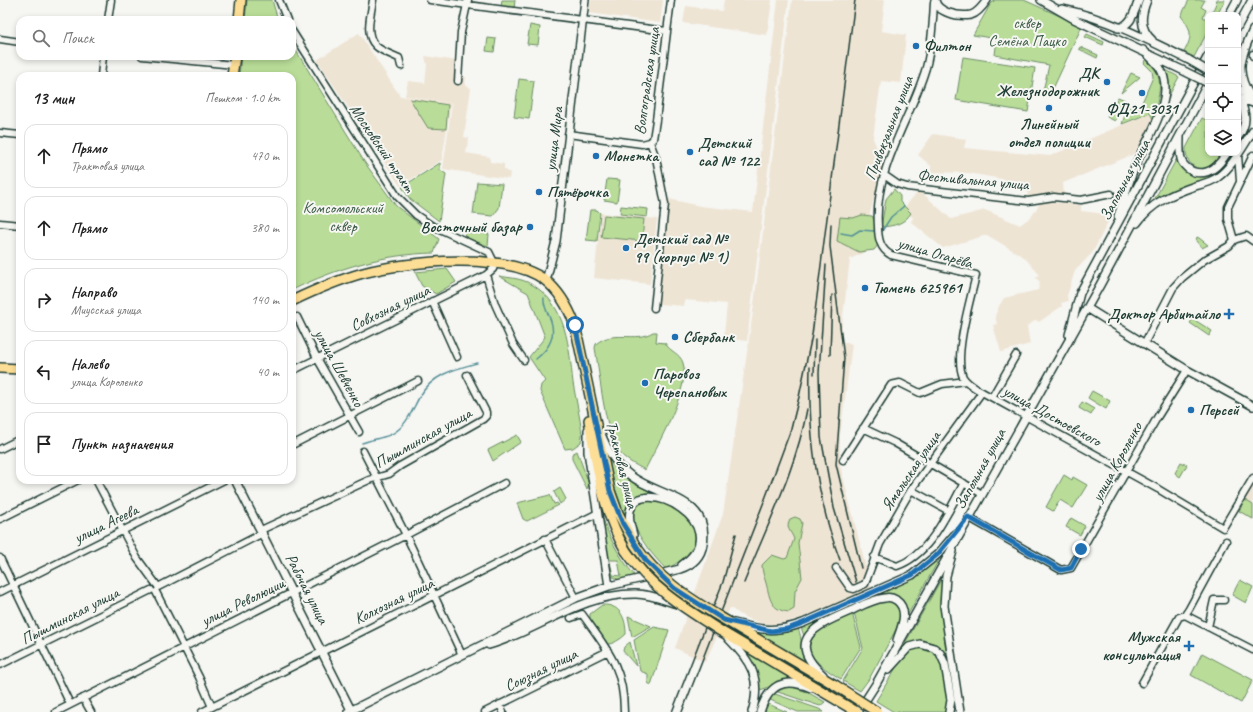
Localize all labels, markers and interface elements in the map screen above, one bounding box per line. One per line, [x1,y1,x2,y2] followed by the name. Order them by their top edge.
[1205,12,1241,156] map controls
[1205,12,1241,48] button: +
[988,13,1067,51] park label: сквер Семёна Пацко
[16,16,296,60] search box
[630,24,665,136] street label: Волгоградская улица
[30,27,52,49] icon: search
[62,29,94,48] text: Поиск
[924,36,973,56] place label: Филтон
[911,41,921,51] marker: Филтон
[1205,48,1241,84] button: −
[997,63,1101,101] place label: ДК Железнодорожник
[860,72,919,183] street label: Привокзальная улица
[1102,77,1112,87] marker: ДК Железнодорожник
[1205,84,1241,120] button: locate
[32,88,74,109] text: 13 мин
[1137,88,1147,98] marker: ФД21-3031
[205,90,280,106] text: Пешком · 1.0 km
[1106,99,1179,119] place label: ФД21-3031
[345,100,420,197] street label: Московский тракт
[1044,103,1054,113] marker: Линейный отдел полиции
[540,104,568,173] street label: улица Мира
[1008,114,1092,152] place label: Линейный отдел полиции
[1205,120,1241,156] button: layers
[698,133,761,171] place label: Детский сад № 122
[1095,135,1155,224] street label: Запольная улица
[71,139,107,158] text: Прямо
[33,145,55,167] icon: ahead
[604,146,660,166] place label: Монетка
[685,147,695,157] marker: Детский сад № 122
[251,148,279,164] text: 470 m
[591,151,601,161] marker: Монетка
[71,158,144,174] text: Трактовая улица
[917,165,1031,195] street label: Фестивальная улица
[547,182,609,202] place label: Пятёрочка
[534,187,544,197] marker: Пятёрочка
[303,198,385,236] park label: Комсомольский сквер
[33,217,55,239] icon: ahead
[421,217,523,237] place label: Восточный базар
[71,219,107,238] text: Прямо
[251,220,279,236] text: 380 m
[525,222,535,232] marker: Восточный базар
[634,229,730,267] place label: Детский сад № 99 (корпус № 1)
[894,233,976,273] street label: улица Огарёва
[621,243,631,253] marker: Детский сад № 99 (корпус № 1)
[873,278,964,298] place label: Тюмень 625961
[347,280,434,336] street label: Совхозная улица
[71,283,117,302] text: Направо
[860,283,870,293] marker: Тюмень 625961
[33,289,55,311] icon: right
[251,292,279,308] text: 140 m
[71,302,141,318] text: Миусская улица
[1108,304,1221,324] place label: Доктор Арбитайло
[1223,308,1235,320] marker: Доктор Арбитайло
[566,316,584,334] route start
[309,325,369,411] street label: улица Шевченко
[683,327,736,347] place label: Сбербанк
[670,332,680,342] marker: Сбербанк
[71,355,109,374] text: Налево
[33,361,55,383] icon: left
[257,364,279,380] text: 40 m
[653,364,727,402] place label: Паровоз Черепановых
[71,374,142,390] text: улица Короленко
[640,378,650,388] marker: Паровоз Черепановых
[999,380,1107,452] street label: улица Достоевского
[1199,400,1240,420] place label: Персей
[371,403,476,473] street label: Пышминская улица
[1186,405,1196,415] marker: Персей
[1087,418,1148,506] street label: улица Короленко
[601,419,643,512] street label: Трактовая улица
[950,424,1011,513] street label: Запольная улица
[877,426,946,515] street label: Ямальская улица
[33,433,55,455] icon: arrive
[71,435,173,454] text: Пункт назначения
[70,499,143,548] street label: улица Агеева
[1072,540,1090,558] route end
[281,550,334,628] street label: Рабочая улица
[197,573,289,631] street label: улица Революции
[351,573,438,629] street label: Колхозная улица
[18,582,124,649] street label: Пышминская улица
[1102,627,1182,665] place label: Мужская консультация
[1183,640,1195,652] marker: Мужская консультация
[502,643,581,696] street label: Союзная улица

